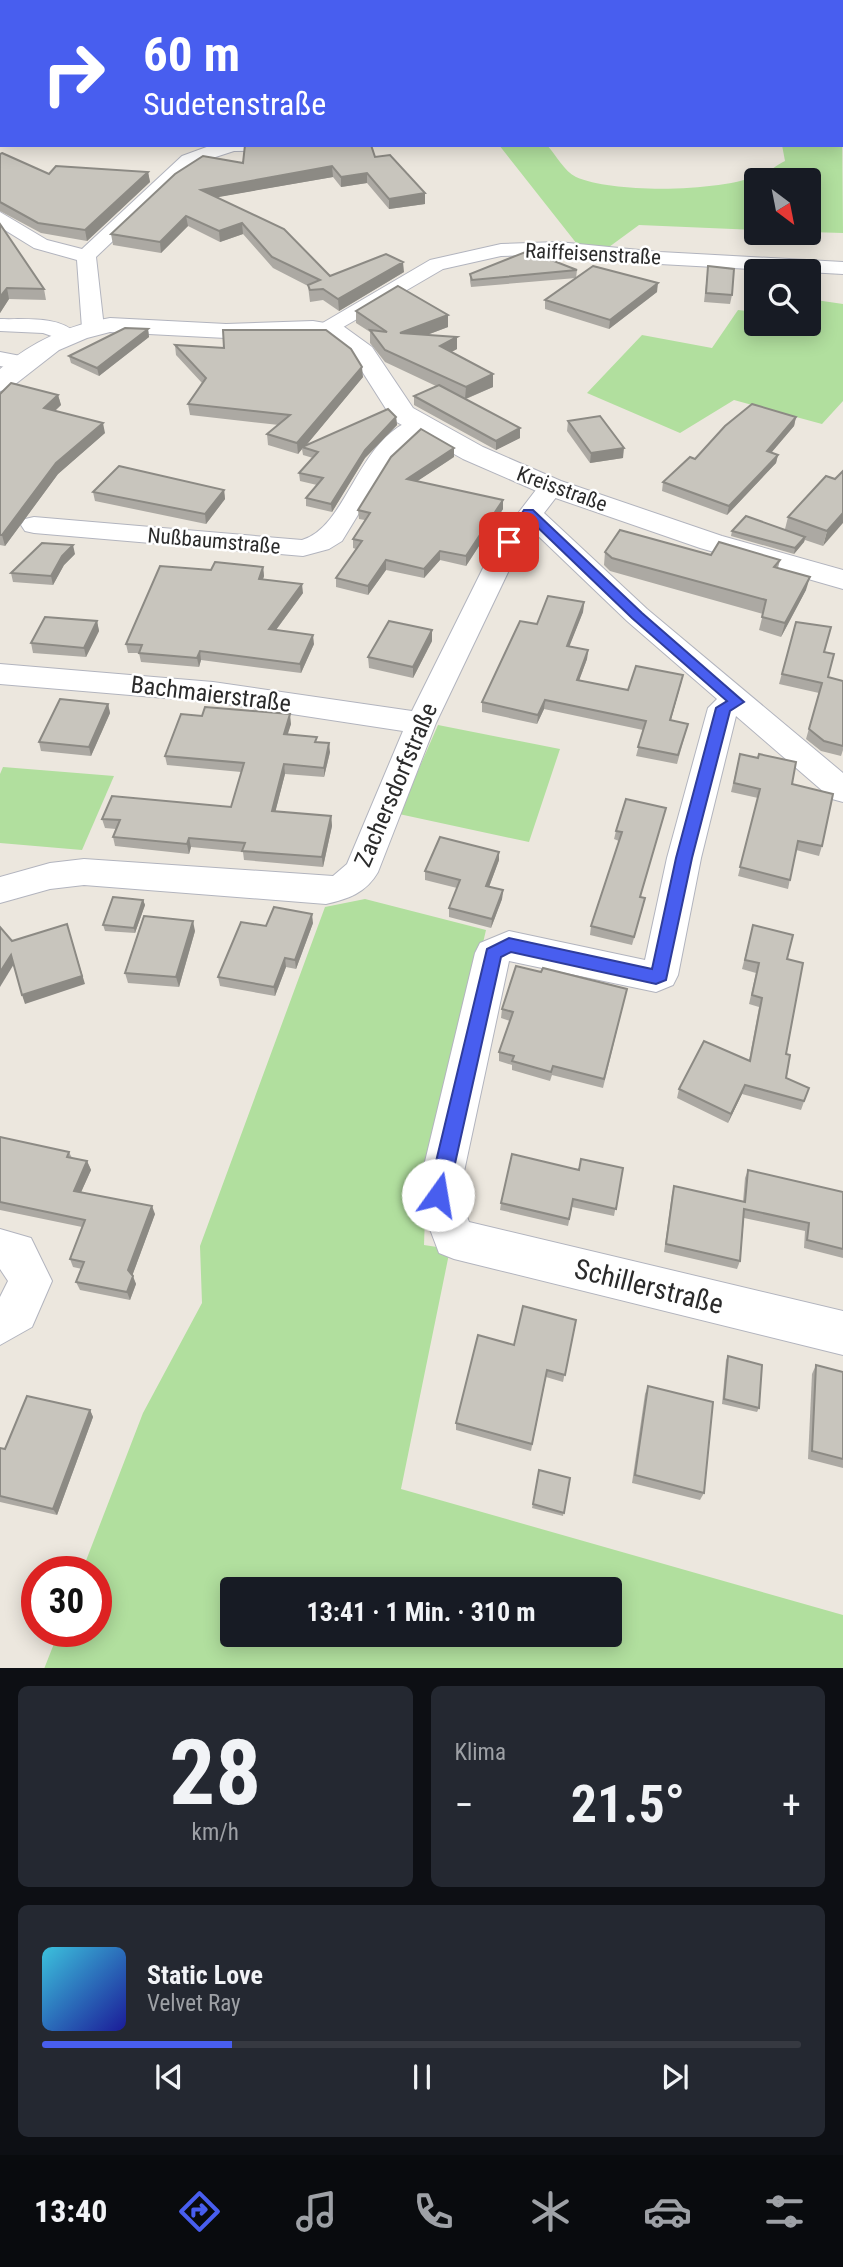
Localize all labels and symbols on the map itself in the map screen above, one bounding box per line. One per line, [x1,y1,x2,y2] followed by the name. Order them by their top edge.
[744,168,821,245] north arrow
[524,238,662,270] street label: Raiffeisenstraße
[513,462,611,516] street label: Kreisstraße
[479,512,539,572] pin
[147,523,282,559] street label: Nußbaumstraße
[129,670,293,718] street label: Bachmaierstraße
[349,699,443,871] street label: Zachersdorfstraße
[401,1158,475,1232] position arrow
[571,1252,727,1321] street label: Schillerstraße
[21,1556,112,1647] speed limit sign: 30

